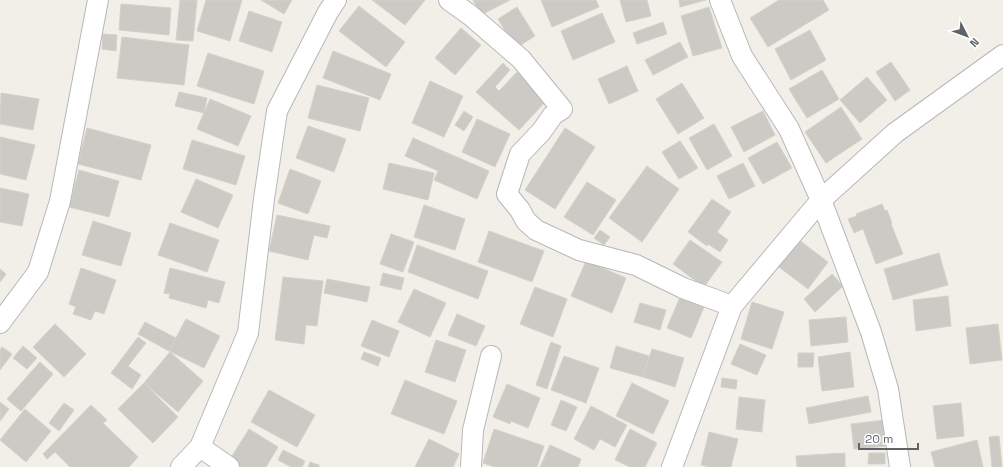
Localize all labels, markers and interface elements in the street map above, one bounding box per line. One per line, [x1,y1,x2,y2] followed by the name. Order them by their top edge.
[947,16,987,56] north arrow
[967,35,982,50] text: N
[859,425,918,451] scale bar
[865,431,893,447] text: 20 m

